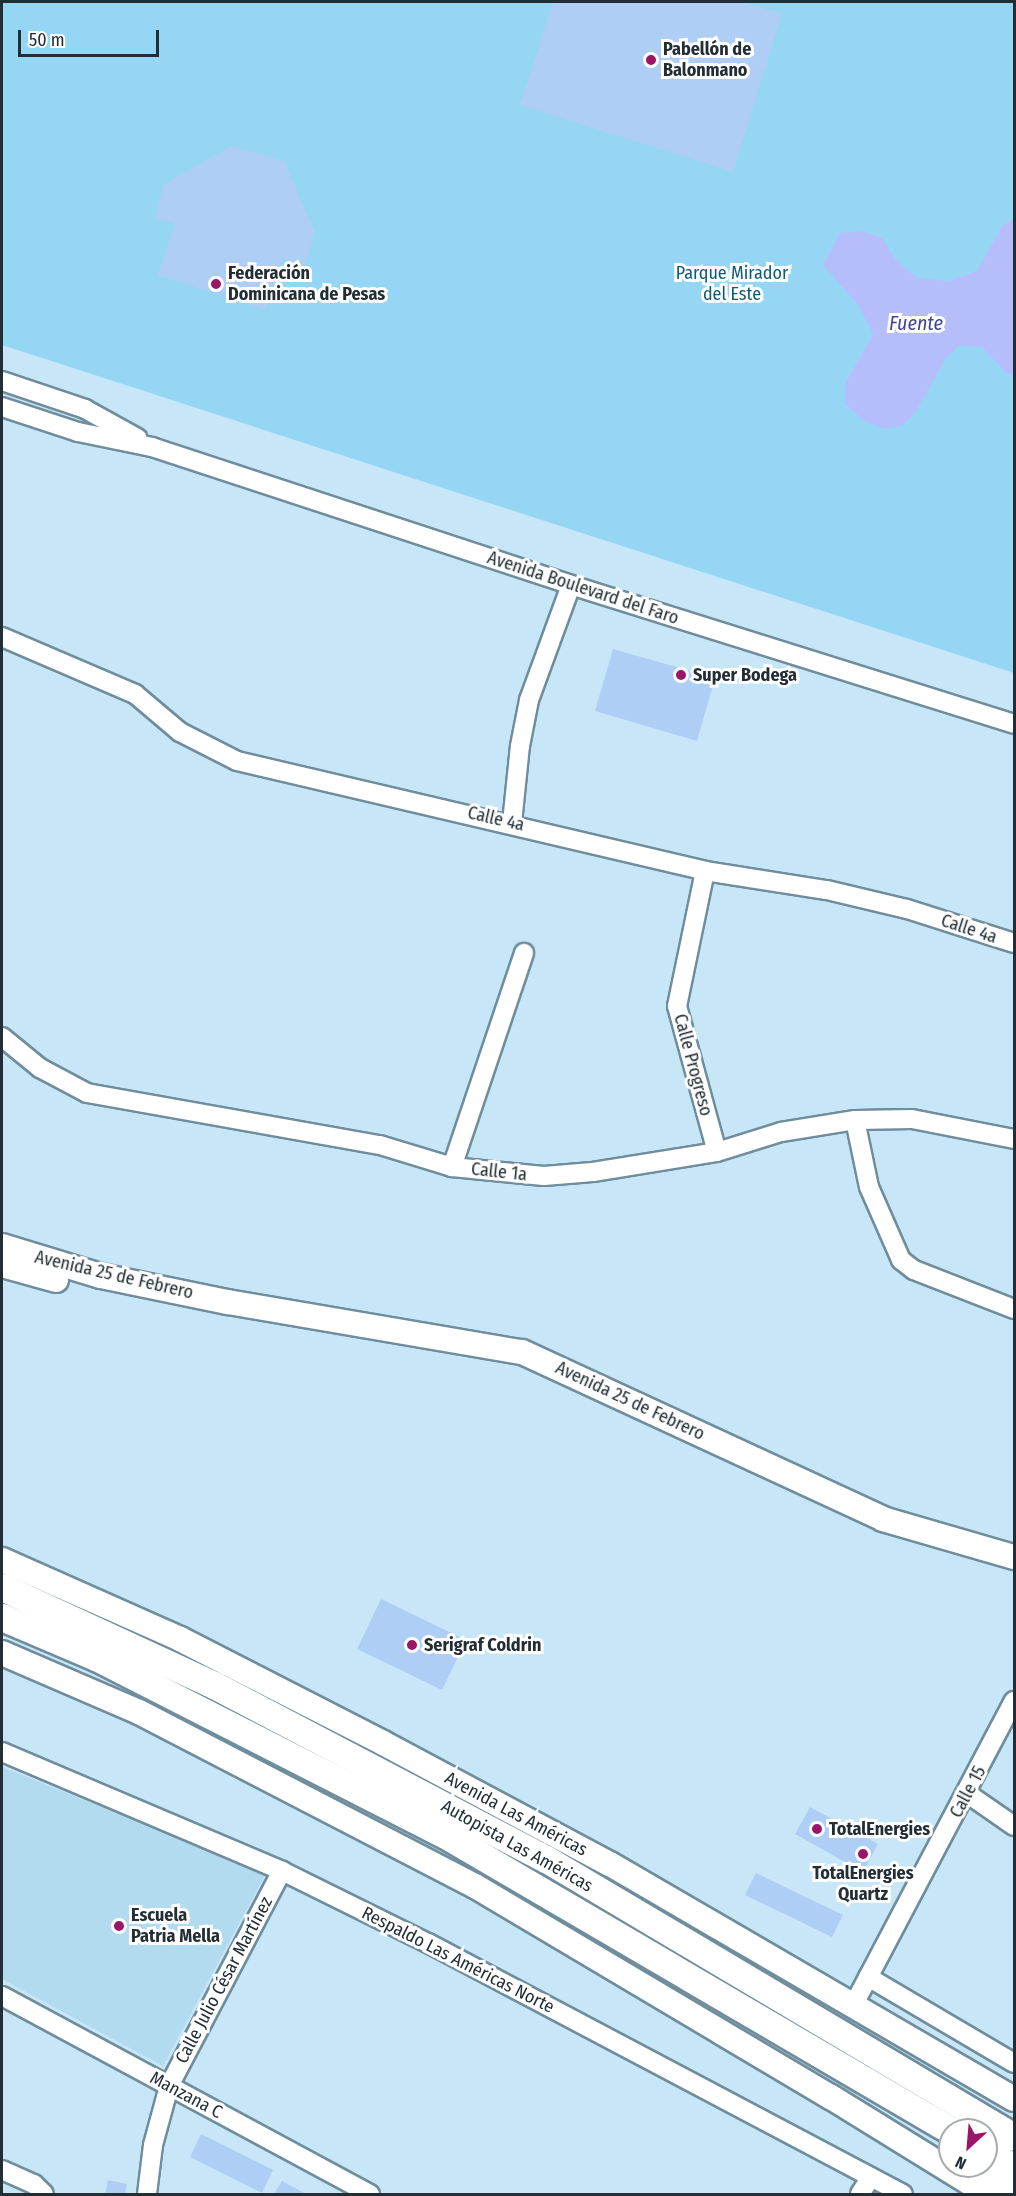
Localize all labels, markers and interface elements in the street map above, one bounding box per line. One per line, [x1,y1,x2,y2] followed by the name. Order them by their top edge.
[21,18,162,56] scale bar
[29,29,65,51] text: 50 m
[663,39,751,82] place label: Pabellón de Balonmano
[644,53,658,67] marker: Pabellón de Balonmano
[228,263,385,306] place label: Federación Dominicana de Pesas
[676,263,788,306] park label: Parque Mirador del Este
[209,277,223,291] marker: Federación Dominicana de Pesas
[889,311,943,335] water label: Fuente
[485,547,681,629] street label: Avenida Boulevard del Faro
[693,664,797,686] place label: Super Bodega
[674,668,688,682] marker: Super Bodega
[465,802,527,836] street label: Calle 4a
[938,910,1000,948] street label: Calle 4a
[669,1012,717,1118] street label: Calle Progreso
[470,1158,528,1186] street label: Calle 1a
[33,1246,195,1304] street label: Avenida 25 de Febrero
[552,1357,708,1445] street label: Avenida 25 de Febrero
[424,1634,541,1656] place label: Serigraf Coldrin
[405,1638,419,1652] marker: Serigraf Coldrin
[945,1762,991,1822] street label: Calle 15
[441,1767,591,1861] street label: Avenida Las Américas
[437,1795,597,1897] street label: Autopista Las Américas
[829,1818,930,1840] place label: TotalEnergies
[810,1822,824,1836] marker: TotalEnergies
[856,1847,870,1861] marker: TotalEnergies Quartz
[812,1863,914,1906] place label: TotalEnergies Quartz
[171,1893,277,2067] street label: Calle Julio César Martínez
[358,1902,558,2018] street label: Respaldo Las Américas Norte
[131,1905,220,1948] place label: Escuela Patria Mella
[112,1919,126,1933] marker: Escuela Patria Mella
[146,2067,226,2123] street label: Manzana C
[938,2118,998,2178] north arrow
[952,2152,969,2173] text: N

